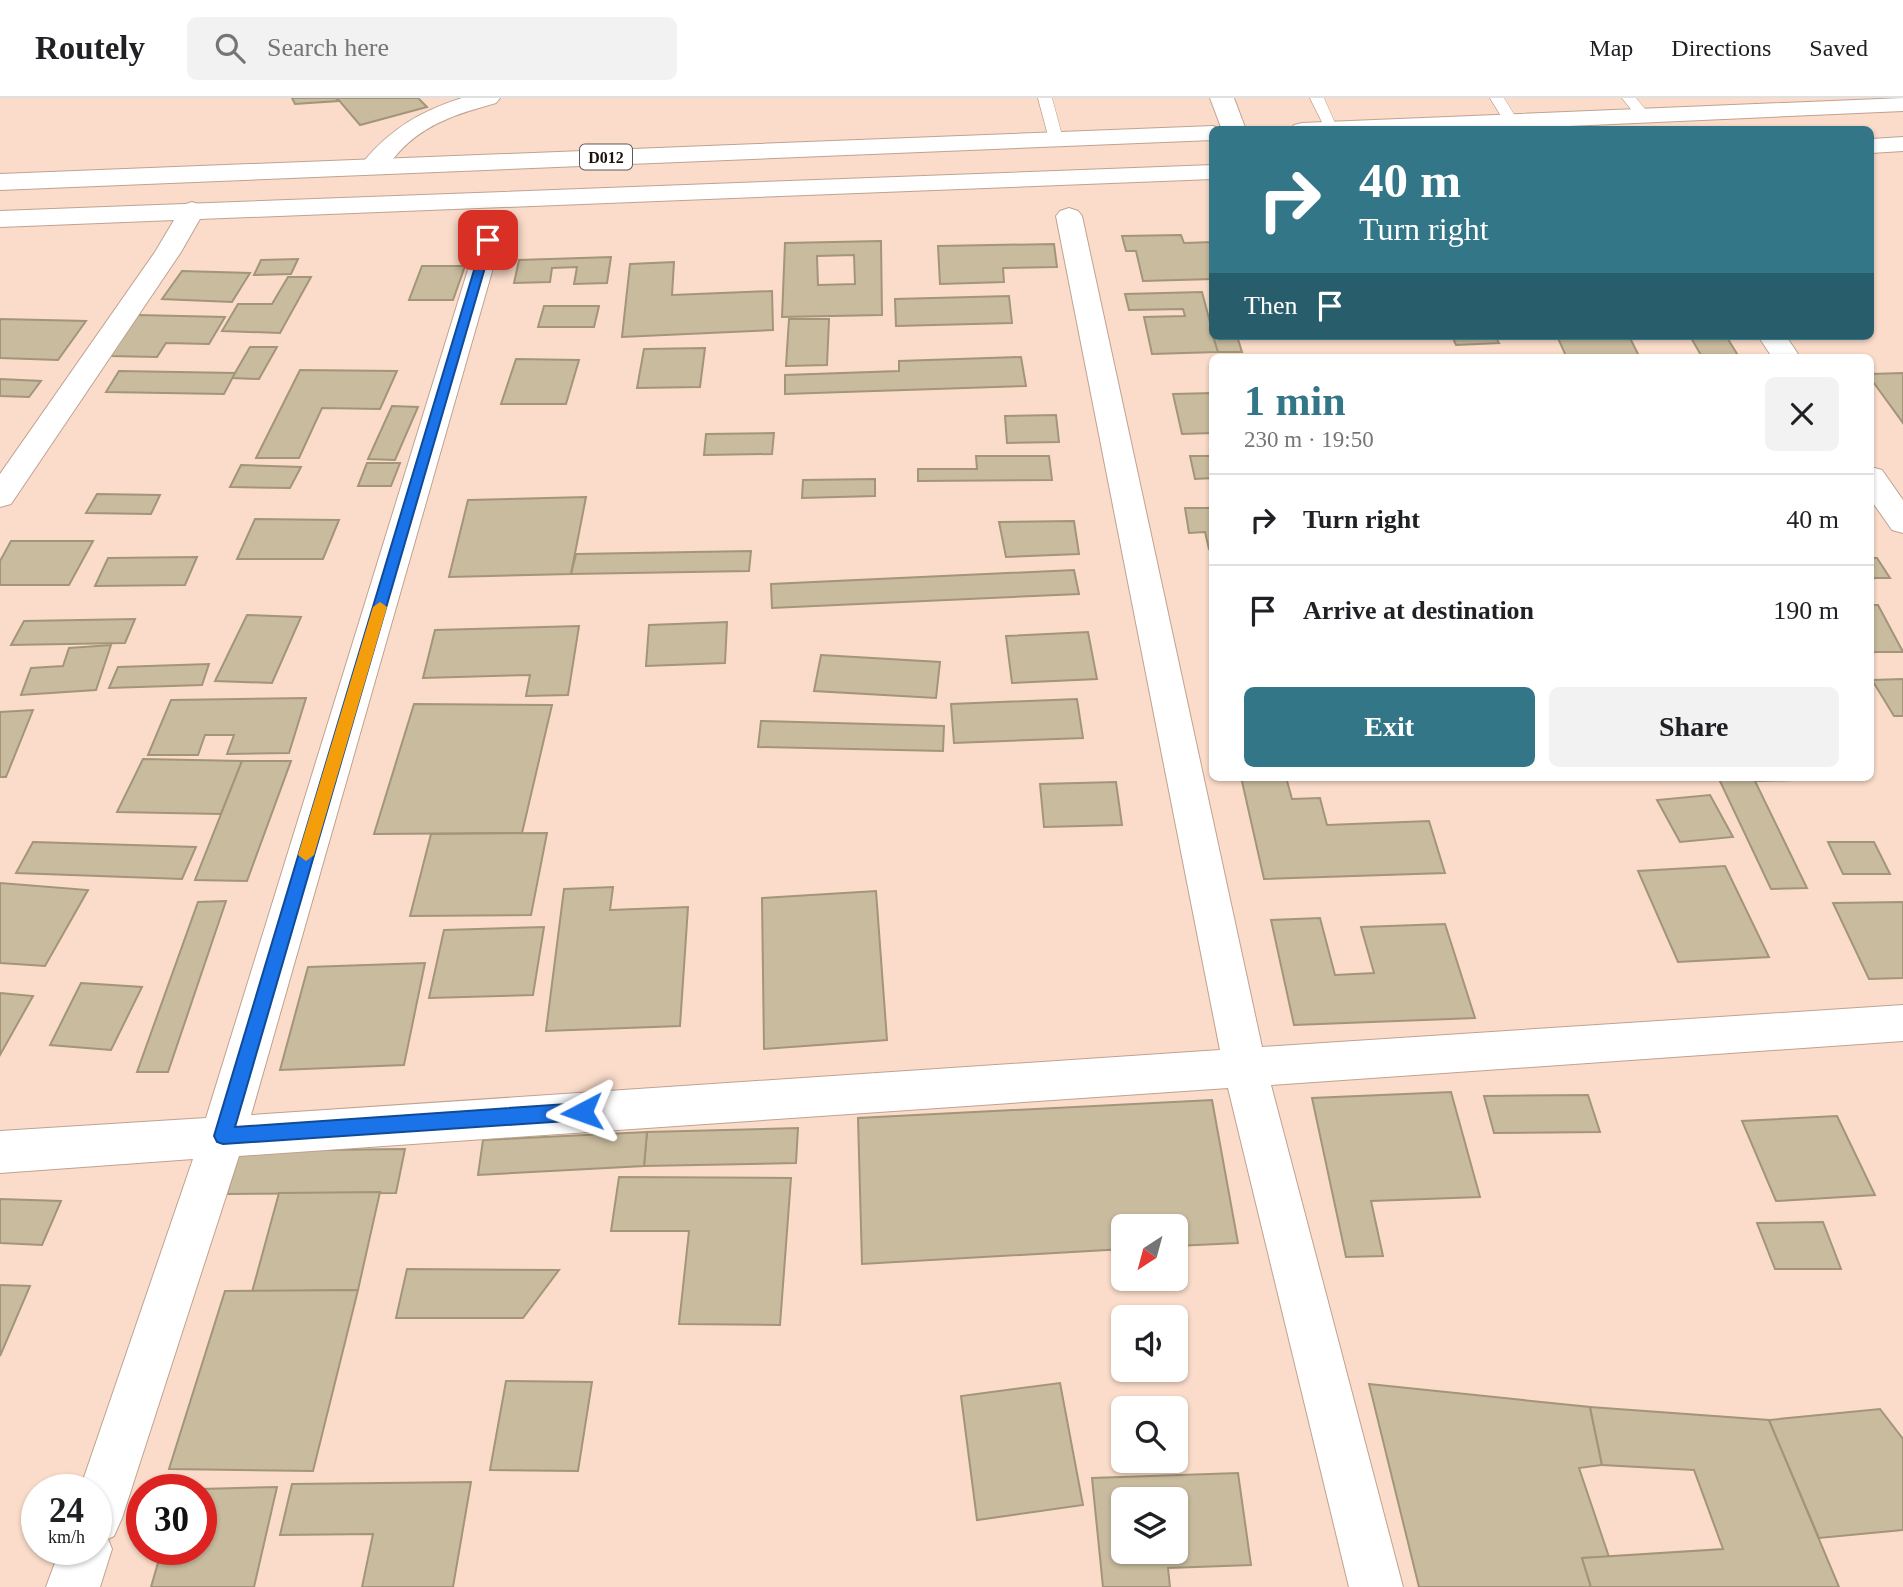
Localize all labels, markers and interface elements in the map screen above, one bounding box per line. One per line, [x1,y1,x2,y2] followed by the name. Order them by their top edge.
[187,17,677,80] search box
[211,29,249,67] icon: search
[35,30,145,66] text: Routely
[267,33,389,62] text: Search here
[1589,35,1633,61] text: Map
[1671,35,1771,61] text: Directions
[1809,35,1868,61] text: Saved
[580,144,632,170] road number: D012
[1359,153,1461,208] text: 40 m
[1244,154,1335,245] icon: right
[458,210,518,270] pin
[1359,211,1489,247] text: Turn right
[469,221,507,259] icon: arrive
[1311,287,1349,325] icon: arrive
[1244,291,1297,320] text: Then
[1765,377,1839,451] button: close
[1244,378,1346,424] text: 1 min
[1244,427,1374,452] text: 230 m · 19:50
[1244,501,1282,539] icon: right
[1303,505,1420,534] text: Turn right
[1786,505,1839,534] text: 40 m
[1244,592,1282,630] icon: arrive
[1303,596,1534,625] text: Arrive at destination
[1773,596,1839,625] text: 190 m
[1244,687,1535,767] button: Exit
[1549,687,1839,767] button: Share
[545,1075,619,1149] position arrow
[1111,1214,1188,1292] north arrow
[1111,1214,1188,1564] map controls
[1111,1305,1188,1382] button: sound
[1111,1396,1188,1473] button: search
[126,1474,217,1565] speed limit sign: 30
[1111,1487,1188,1564] button: layers
[49,1491,84,1530] text: 24
[48,1527,85,1547] text: km/h

